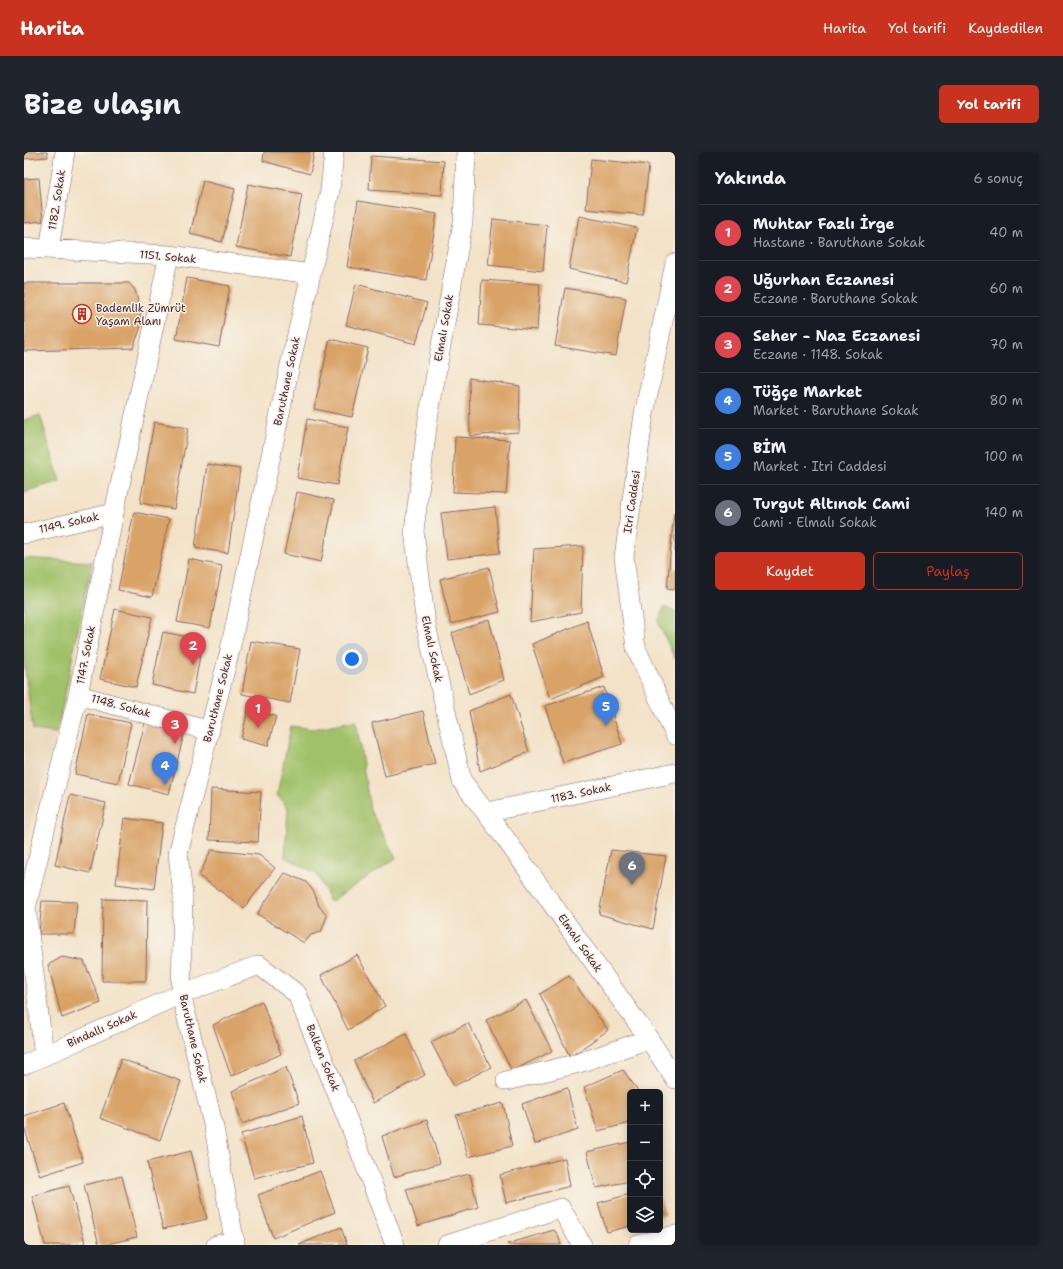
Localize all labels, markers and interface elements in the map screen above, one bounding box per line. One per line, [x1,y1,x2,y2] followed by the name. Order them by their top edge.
[20,16,84,41] text: Harita
[823,19,866,37] text: Harita
[888,19,946,37] text: Yol tarifi
[968,19,1043,37] text: Kaydedilen
[24,85,181,123] text: Bize ulaşın
[939,85,1039,123] button: Yol tarifi
[715,167,786,189] text: Yakında
[45,169,69,231] street label: 1182. Sokak
[974,170,1023,187] text: 6 sonuç
[753,214,894,234] text: Muhtar Fazlı İrge
[725,224,731,241] text: 1
[989,224,1023,241] text: 40 m
[753,234,925,251] text: Hastane · Baruthane Sokak
[139,247,197,267] street label: 1151. Sokak
[753,270,894,290] text: Uğurhan Eczanesi
[723,280,733,297] text: 2
[990,280,1023,297] text: 60 m
[753,290,918,307] text: Eczane · Baruthane Sokak
[431,293,457,363] street label: Elmalı Sokak
[96,301,186,329] place label: Bademlik Zümrüt Yaşam Alanı
[71,303,93,325] building icon: Bademlik Zümrüt Yaşam Alanı
[753,326,920,346] text: Seher - Naz Eczanesi
[270,335,304,427] street label: Baruthane Sokak
[723,336,733,353] text: 3
[989,336,1023,353] text: 70 m
[753,346,883,363] text: Eczane · 1148. Sokak
[753,382,862,402] text: Tüğçe Market
[723,392,733,409] text: 4
[989,392,1023,409] text: 80 m
[753,402,919,419] text: Market · Baruthane Sokak
[753,438,786,458] text: BİM
[724,448,732,465] text: 5
[984,448,1023,465] text: 100 m
[753,458,887,475] text: Market · Itri Caddesi
[620,469,644,535] street label: Itri Caddesi
[753,494,910,514] text: Turgut Altınok Cami
[723,504,733,521] text: 6
[984,504,1023,521] text: 140 m
[38,509,100,537] street label: 1149. Sokak
[753,514,877,531] text: Cami · Elmalı Sokak
[715,552,865,590] button: Kaydet
[873,552,1023,590] button: Paylaş
[418,614,446,684] street label: Elmalı Sokak
[73,624,99,686] street label: 1147. Sokak
[180,632,206,665] pin: 2
[342,649,362,669] your location
[200,652,236,744] street label: Baruthane Sokak
[90,691,152,721] street label: 1148. Sokak
[593,693,619,726] pin: 5
[245,695,271,728] pin: 1
[162,711,188,744] pin: 3
[152,752,178,785] pin: 4
[550,779,612,807] street label: 1183. Sokak
[619,852,645,885] pin: 6
[554,911,606,975] street label: Elmalı Sokak
[175,993,211,1085] street label: Baruthane Sokak
[65,1007,139,1051] street label: Bindallı Sokak
[303,1022,343,1094] street label: Balkan Sokak
[627,1089,663,1233] map controls
[627,1089,663,1125] button: +
[627,1125,663,1161] button: −
[627,1161,663,1197] button: locate
[627,1197,663,1233] button: layers

